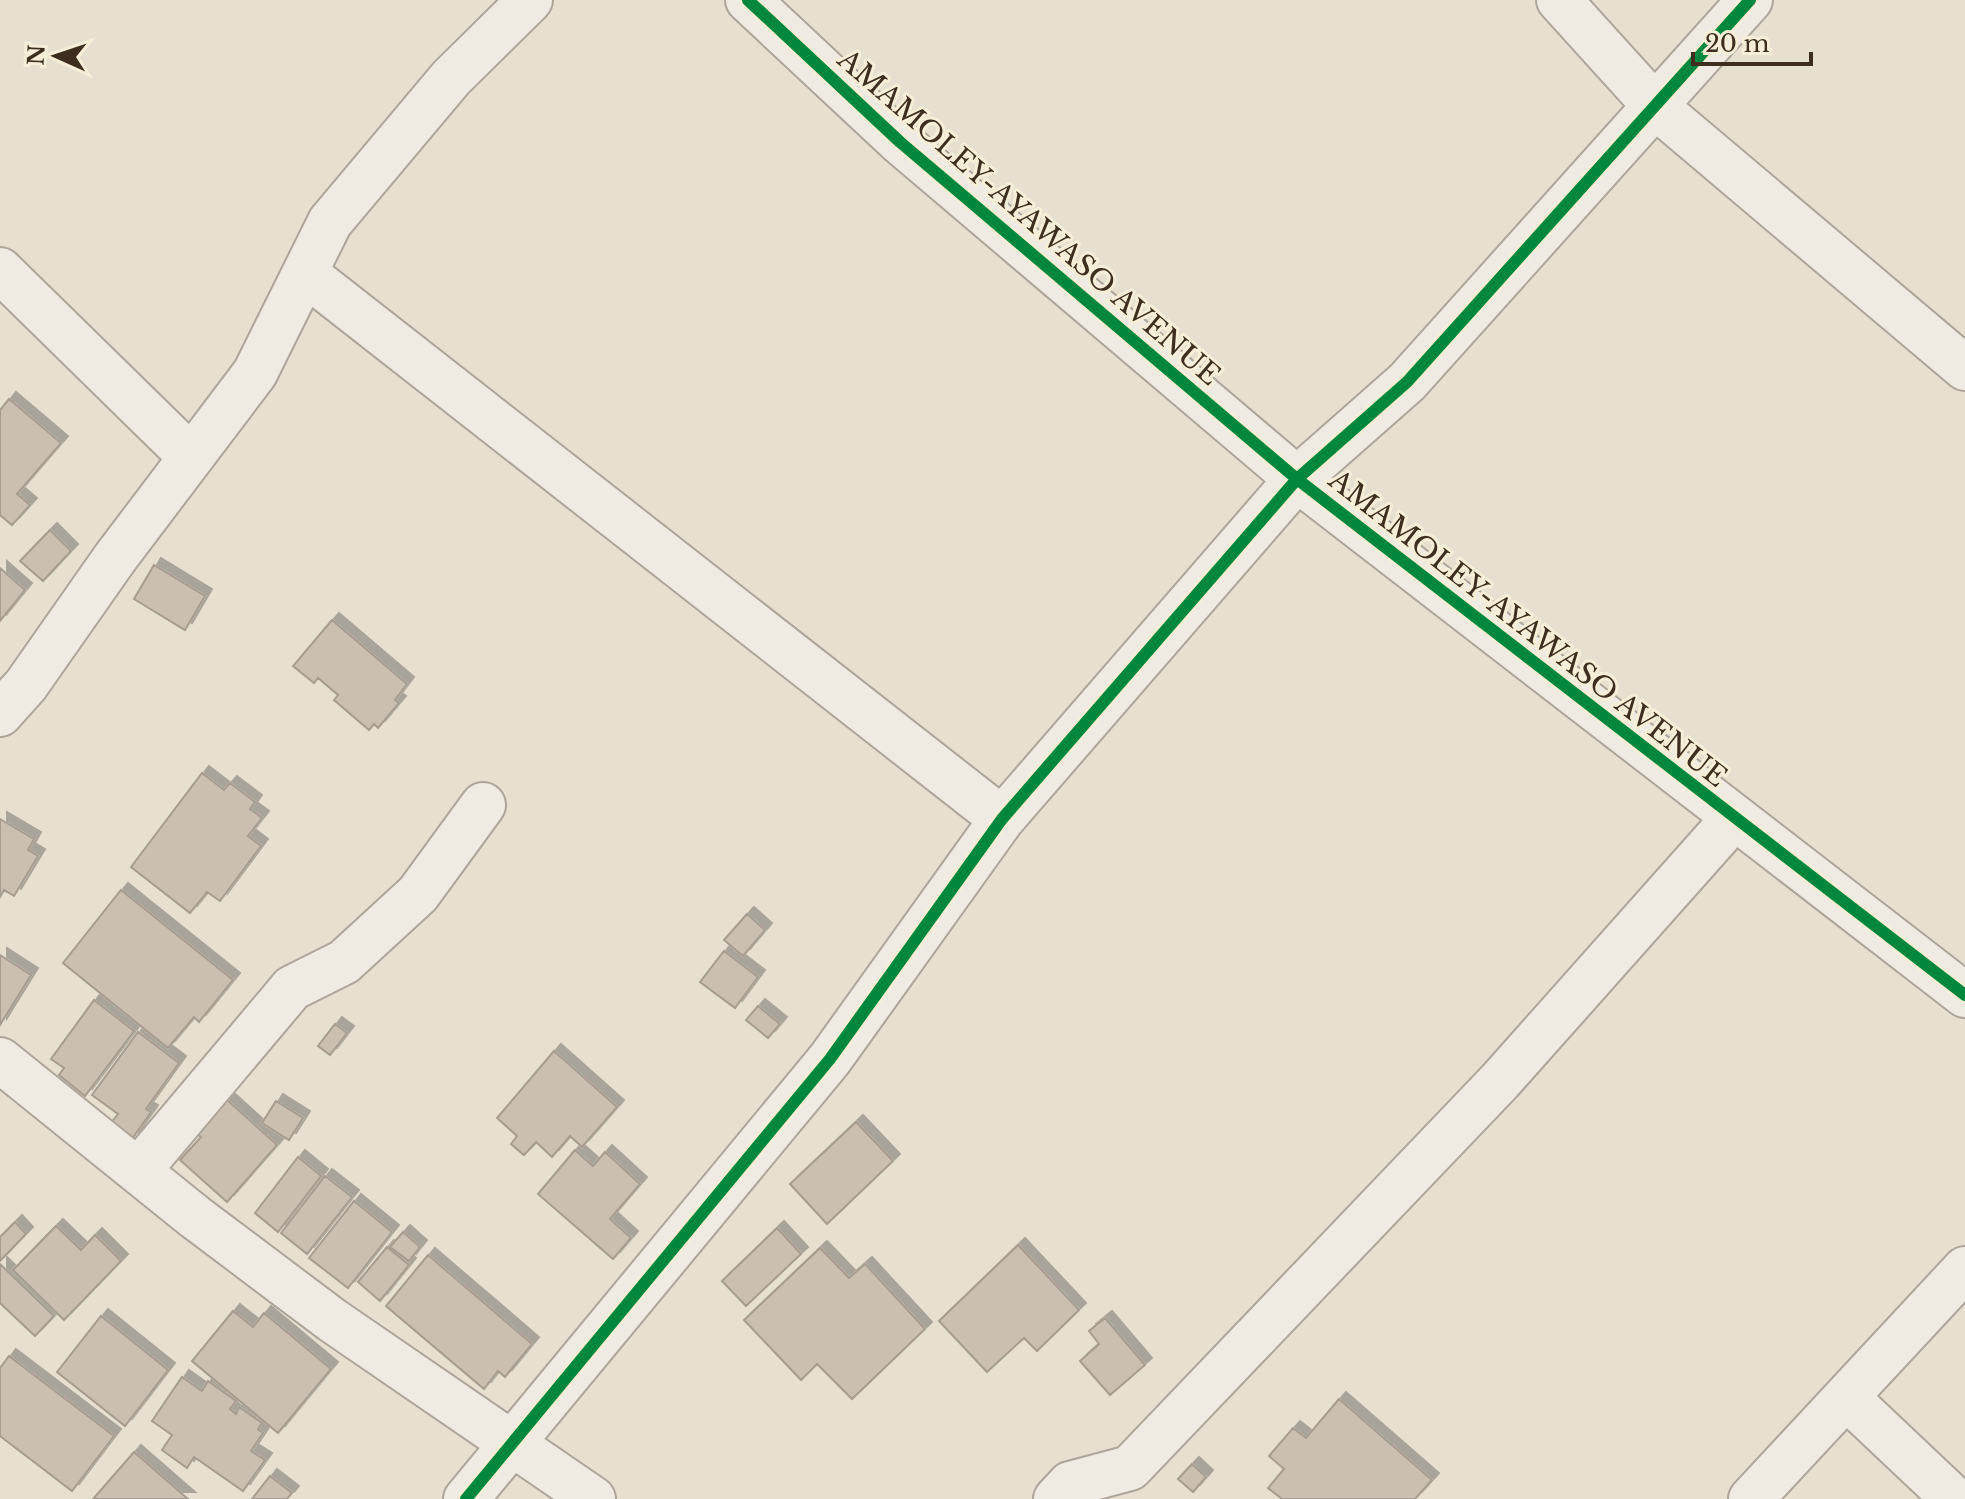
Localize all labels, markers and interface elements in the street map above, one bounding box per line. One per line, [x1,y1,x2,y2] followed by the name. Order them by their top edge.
[16,16,96,96] north arrow
[1693,16,1811,66] scale bar
[1705,29,1770,58] text: 20 m
[830,41,1227,393] street label: AMAMOLEY-AYAWASO AVENUE
[23,44,51,66] text: N
[1321,462,1734,795] street label: AMAMOLEY-AYAWASO AVENUE

